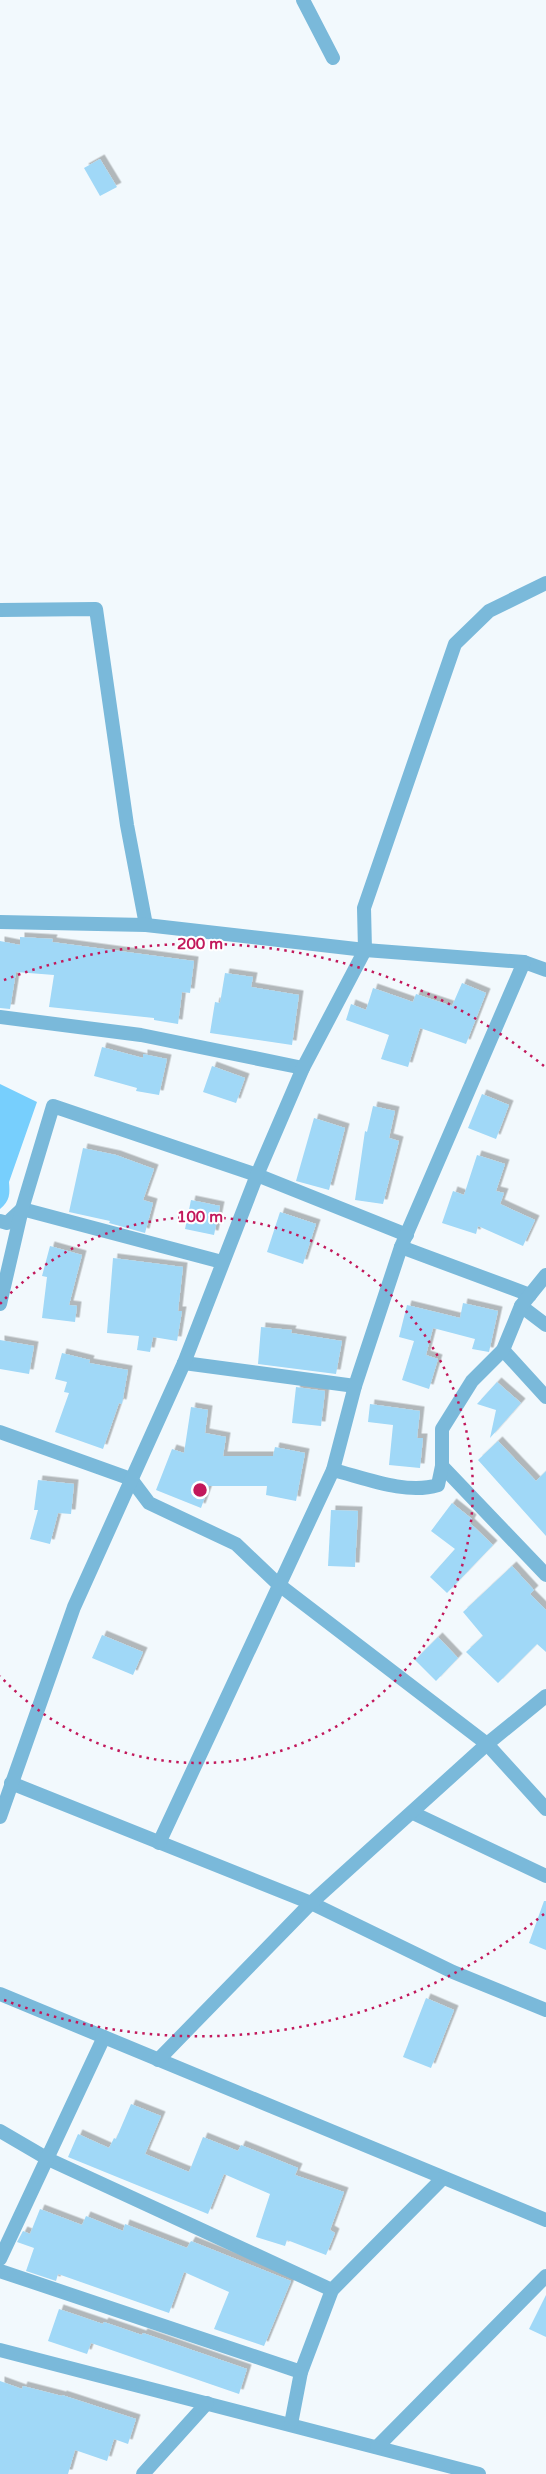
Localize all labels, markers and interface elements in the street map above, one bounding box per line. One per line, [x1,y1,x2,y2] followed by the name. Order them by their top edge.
[177,935,223,953] text: 200 m
[177,1208,223,1226] text: 100 m
[191,1481,209,1499] centre of rings

